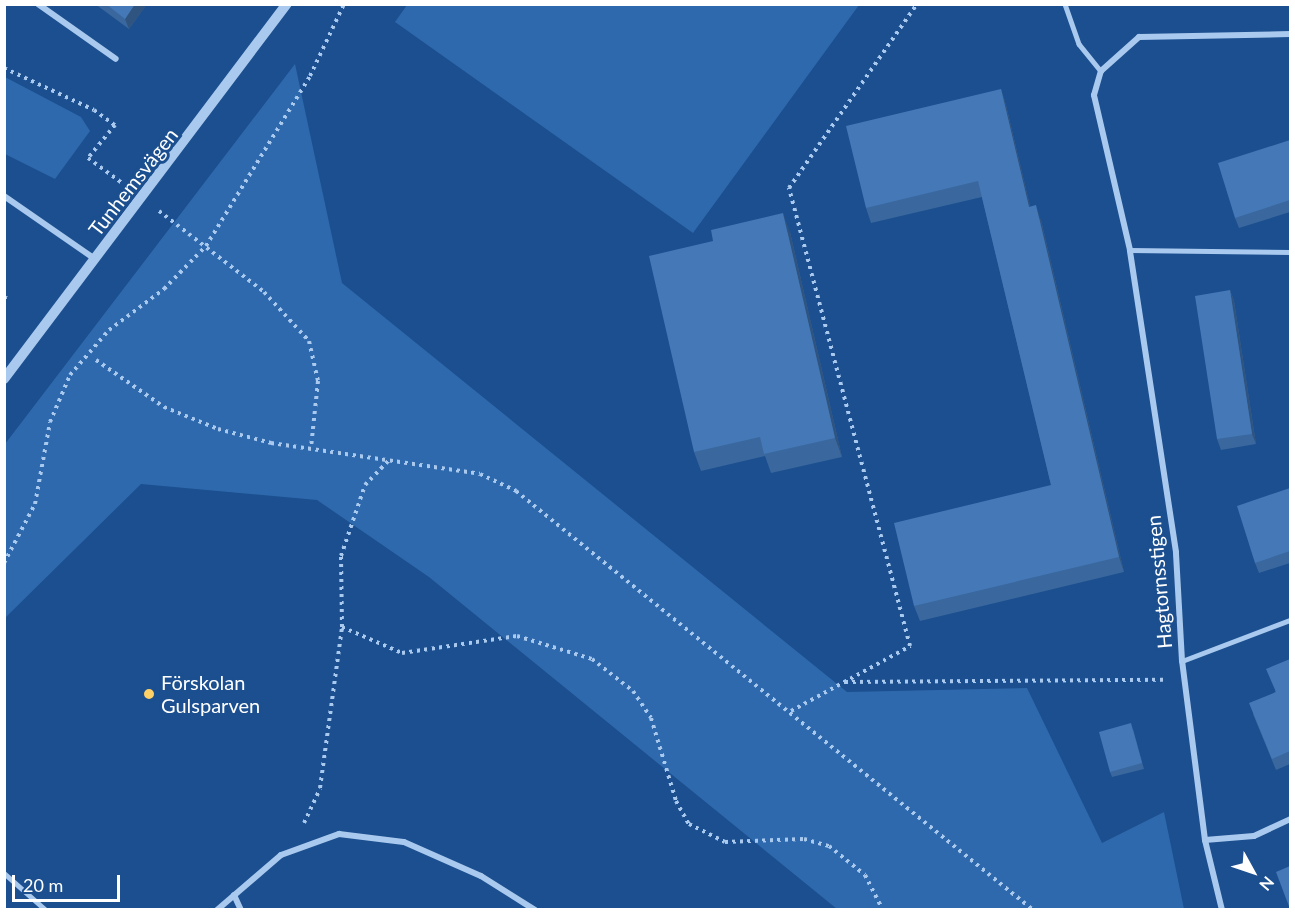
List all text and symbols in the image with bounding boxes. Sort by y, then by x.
street label: Tunhemsvägen [83,123,183,241]
street label: Hagtornsstigen [1141,514,1177,650]
place label: Förskolan Gulsparven [161,670,260,717]
marker: Förskolan Gulsparven [142,687,156,701]
north arrow [1223,842,1283,902]
scale bar [15,863,123,901]
text: N [1256,873,1278,895]
text: 20 m [23,874,63,896]

